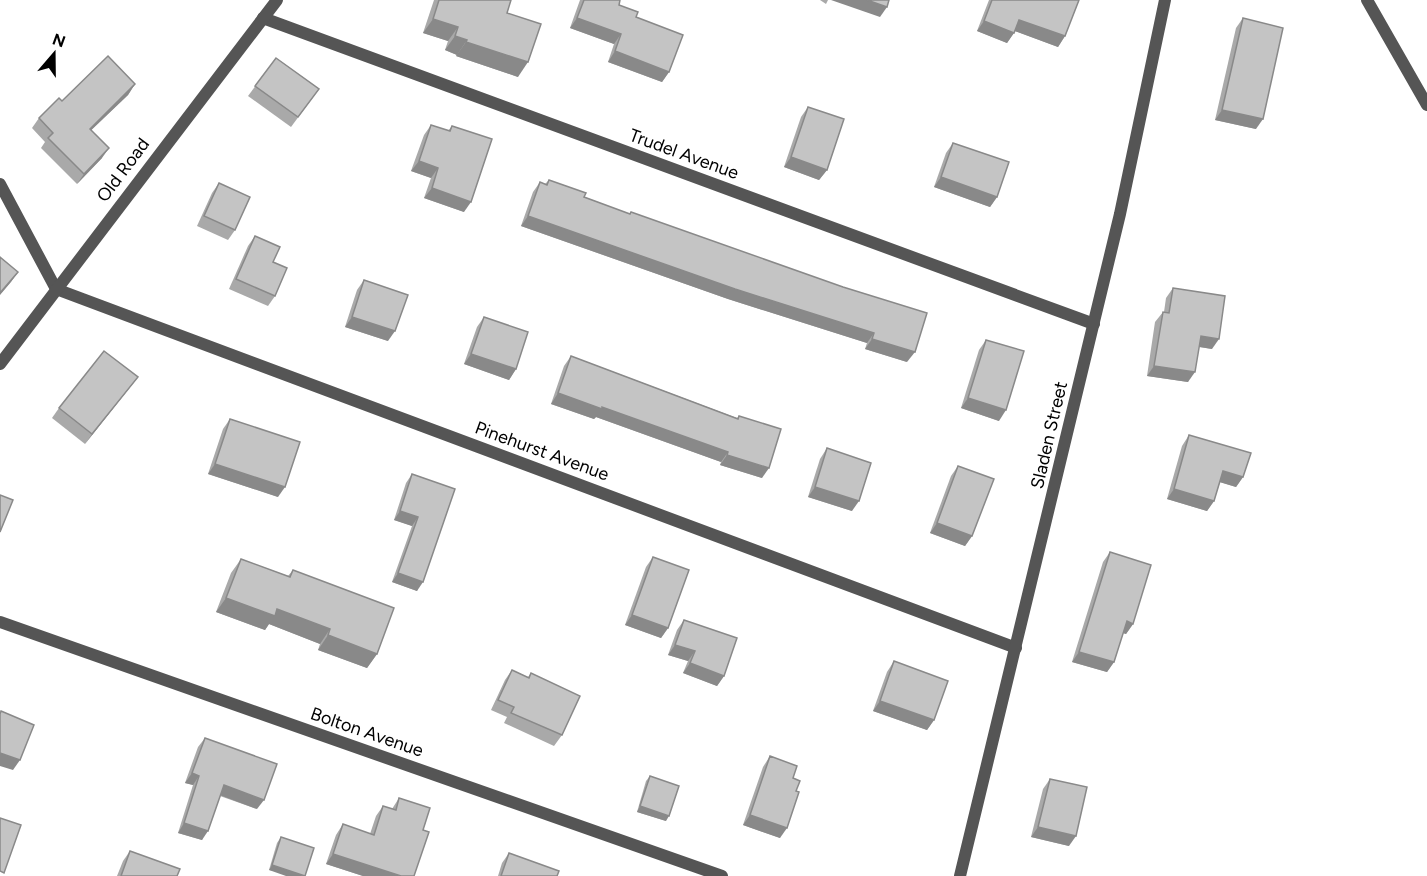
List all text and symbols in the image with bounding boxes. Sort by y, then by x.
north arrow [24,24,84,84]
text: N [50,29,68,51]
street label: Trudel Avenue [626,124,742,184]
street label: Old Road [92,134,154,206]
street label: Sladen Street [1026,379,1072,491]
street label: Pinehurst Avenue [472,417,612,486]
street label: Bolton Avenue [308,702,427,762]

